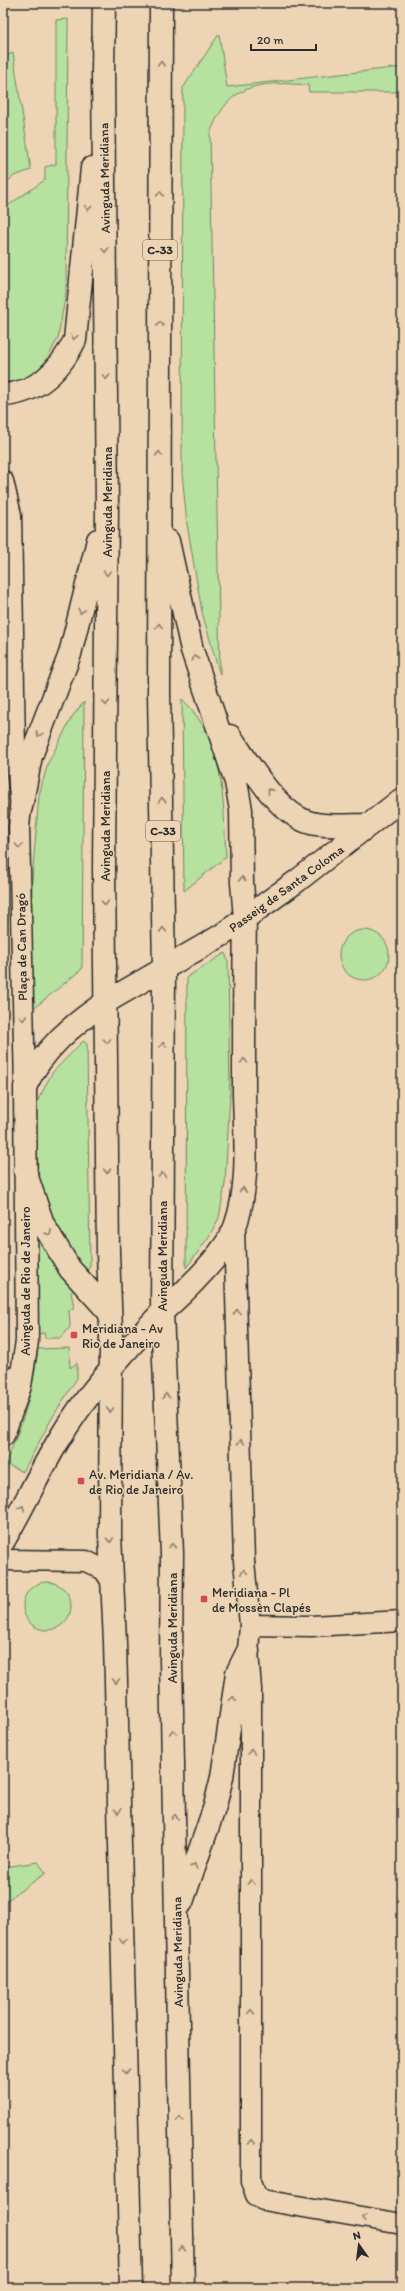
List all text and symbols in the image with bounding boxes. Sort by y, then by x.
scale bar [251,26,316,52]
text: 20 m [257,33,284,47]
one-way arrow [157,61,165,67]
street label: Avinguda Meridiana [96,122,113,233]
one-way arrow [156,191,164,197]
one-way arrow [84,205,93,211]
road number: C-33 [143,240,177,260]
one-way arrow [101,247,109,253]
one-way arrow [156,321,164,327]
one-way arrow [70,334,79,340]
one-way arrow [102,374,110,380]
street label: Avinguda Meridiana [100,446,115,557]
one-way arrow [155,451,163,457]
one-way arrow [103,570,111,576]
one-way arrow [77,608,85,615]
one-way arrow [155,623,163,629]
one-way arrow [191,654,199,661]
one-way arrow [102,700,110,706]
one-way arrow [36,731,44,738]
street label: Avinguda Meridiana [98,770,113,881]
one-way arrow [267,788,274,795]
one-way arrow [158,797,166,803]
road number: C-33 [146,821,180,841]
street label: Passeig de Santa Coloma [226,842,347,935]
one-way arrow [15,843,24,849]
one-way arrow [238,876,246,882]
street label: Plaça de Can Dragó [13,893,30,1001]
one-way arrow [101,900,109,906]
one-way arrow [159,927,167,933]
one-way arrow [18,1015,27,1021]
one-way arrow [102,1038,111,1044]
one-way arrow [159,1042,167,1048]
one-way arrow [240,1058,248,1064]
one-way arrow [103,1168,111,1174]
one-way arrow [158,1172,166,1178]
one-way arrow [238,1187,247,1193]
street label: Avinguda Meridiana [155,1200,170,1311]
street label: Avinguda de Rio de Janeiro [18,1206,33,1356]
one-way arrow [44,1229,51,1236]
one-way arrow [233,1309,242,1315]
place label: Meridiana - Av Rio de Janeiro [82,1321,163,1351]
marker: Meridiana - Av Rio de Janeiro [69,1330,79,1340]
one-way arrow [161,1393,170,1399]
one-way arrow [106,1407,114,1413]
one-way arrow [237,1439,245,1445]
place label: Av. Meridiana / Av. de Rio de Janeiro [89,1467,194,1497]
marker: Av. Meridiana / Av. de Rio de Janeiro [76,1476,86,1486]
one-way arrow [18,1505,25,1513]
one-way arrow [106,1537,114,1543]
one-way arrow [167,1543,176,1549]
one-way arrow [240,1569,249,1575]
street label: Avinguda Meridiana [165,1572,180,1683]
place label: Meridiana - Pl de Mossèn Clapés [212,1585,311,1615]
marker: Meridiana - Pl de Mossèn Clapés [199,1594,209,1604]
one-way arrow [111,1678,120,1684]
one-way arrow [228,1696,237,1702]
one-way arrow [169,1729,177,1735]
one-way arrow [247,1749,255,1755]
one-way arrow [114,1808,122,1814]
one-way arrow [171,1814,179,1820]
one-way arrow [189,1863,198,1870]
one-way arrow [247,1879,255,1885]
street label: Avinguda Meridiana [169,1896,186,2007]
one-way arrow [119,1938,127,1944]
one-way arrow [247,2009,255,2015]
one-way arrow [122,2068,130,2074]
one-way arrow [176,2116,184,2122]
one-way arrow [247,2139,255,2145]
one-way arrow [360,2214,367,2222]
north arrow [339,2225,379,2265]
text: N [352,2229,362,2243]
one-way arrow [178,2246,186,2252]

